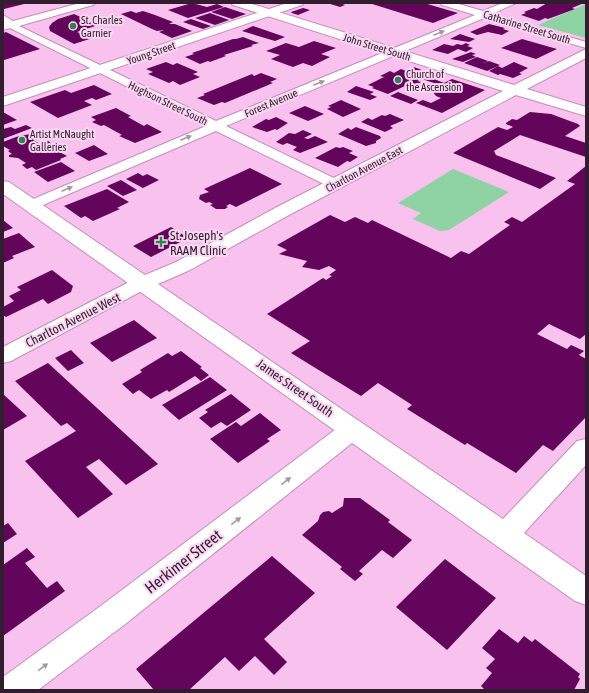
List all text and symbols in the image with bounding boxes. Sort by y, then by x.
street label: Catharine Street South [482,8,572,46]
place label: St. Charles Garnier [81,14,123,39]
marker: St. Charles Garnier [68,21,78,31]
one-way arrow [434,30,445,36]
street label: John Street South [342,31,412,63]
street label: Young Street [125,39,177,67]
place label: Church of the Ascension [406,68,462,93]
marker: Church of the Ascension [393,75,403,85]
street label: Hughson Street South [126,79,210,127]
one-way arrow [314,80,325,86]
street label: Forest Avenue [243,86,299,120]
place label: Artist McNaught Galleries [30,128,94,153]
marker: Artist McNaught Galleries [17,135,27,145]
one-way arrow [181,135,193,141]
street label: Charlton Avenue East [323,144,405,194]
one-way arrow [61,186,73,192]
place label: St. Joseph's RAAM Clinic [170,228,226,258]
marker: St. Joseph's RAAM Clinic [155,236,167,248]
street label: Charlton Avenue West [23,290,123,350]
street label: James Street South [254,356,336,420]
one-way arrow [281,477,292,485]
one-way arrow [230,516,241,525]
street label: Herkimer Street [141,525,225,597]
one-way arrow [38,663,48,671]

